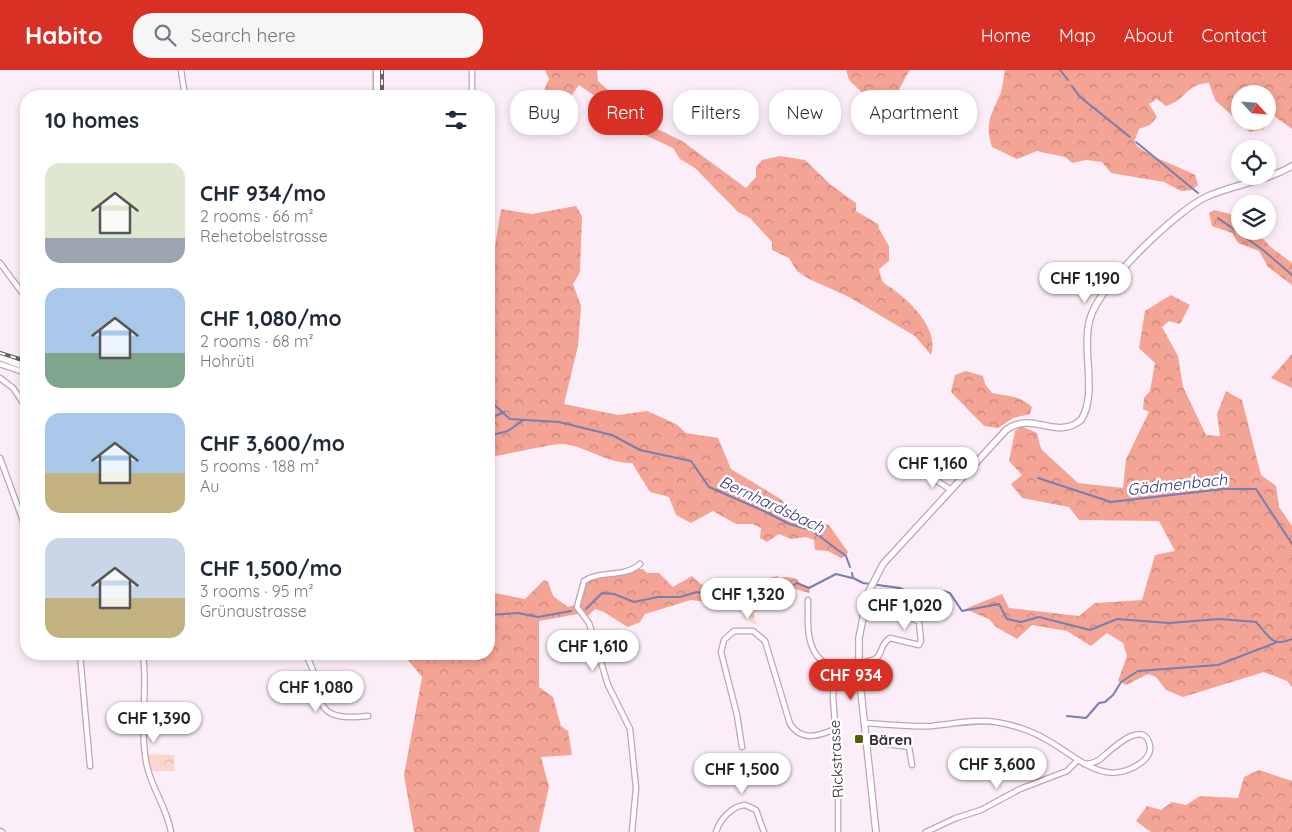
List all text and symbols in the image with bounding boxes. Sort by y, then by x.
search box [133,13,483,58]
text: Habito [25,20,103,50]
icon: search [151,21,179,49]
text: Search here [191,23,296,47]
text: Home [981,24,1031,47]
text: Map [1059,24,1096,47]
text: About [1124,24,1174,47]
text: Contact [1202,24,1267,47]
north arrow [1231,85,1276,130]
map controls [1231,85,1276,240]
chip: Buy [510,90,578,135]
chip: Rent [588,90,663,135]
chip: Filters [673,90,759,135]
chip: New [769,90,841,135]
chip: Apartment [851,90,977,135]
icon: filters [442,106,470,134]
text: 10 homes [45,107,139,133]
button: locate [1231,140,1276,185]
text: CHF 934/mo [200,180,326,206]
icon: home [85,183,145,243]
button: layers [1231,195,1276,240]
text: 2 rooms · 66 m² [200,206,314,226]
text: Rehetobelstrasse [200,226,328,246]
pin: CHF 1,190 [1028,262,1142,304]
text: CHF 1,190 [1050,268,1120,288]
text: CHF 1,080/mo [200,305,342,331]
icon: home [85,308,145,368]
text: 2 rooms · 68 m² [200,331,314,351]
text: Hohrüti [200,351,254,371]
text: CHF 3,600/mo [200,430,345,456]
icon: home [85,433,145,493]
pin: CHF 1,160 [876,446,990,489]
text: CHF 1,160 [898,453,968,473]
text: 5 rooms · 188 m² [200,456,319,476]
water label: Gädmenbach [1126,469,1229,499]
water label: Bernhardsbach [716,471,828,537]
text: Au [200,476,219,496]
text: CHF 1,500/mo [200,555,342,581]
icon: home [85,558,145,618]
pin: CHF 1,320 [691,578,805,620]
text: 3 rooms · 95 m² [200,581,314,601]
text: CHF 1,320 [711,584,785,604]
pin: CHF 1,020 [848,588,962,631]
text: CHF 1,020 [868,595,942,615]
text: Grünaustrasse [200,601,307,621]
pin: CHF 1,610 [536,630,650,672]
text: CHF 1,610 [558,636,628,656]
pin: CHF 934 [805,658,897,701]
text: CHF 934 [820,665,882,685]
pin: CHF 1,080 [259,670,373,713]
text: CHF 1,080 [279,677,353,697]
pin: CHF 1,390 [97,702,211,744]
text: CHF 1,390 [117,708,191,728]
street label: Rickstrasse [824,719,848,799]
place label: Bären [869,730,912,749]
marker: Bären [853,733,865,745]
pin: CHF 3,600 [940,748,1054,790]
pin: CHF 1,500 [685,752,799,795]
text: CHF 3,600 [959,754,1035,774]
text: CHF 1,500 [705,759,779,779]

